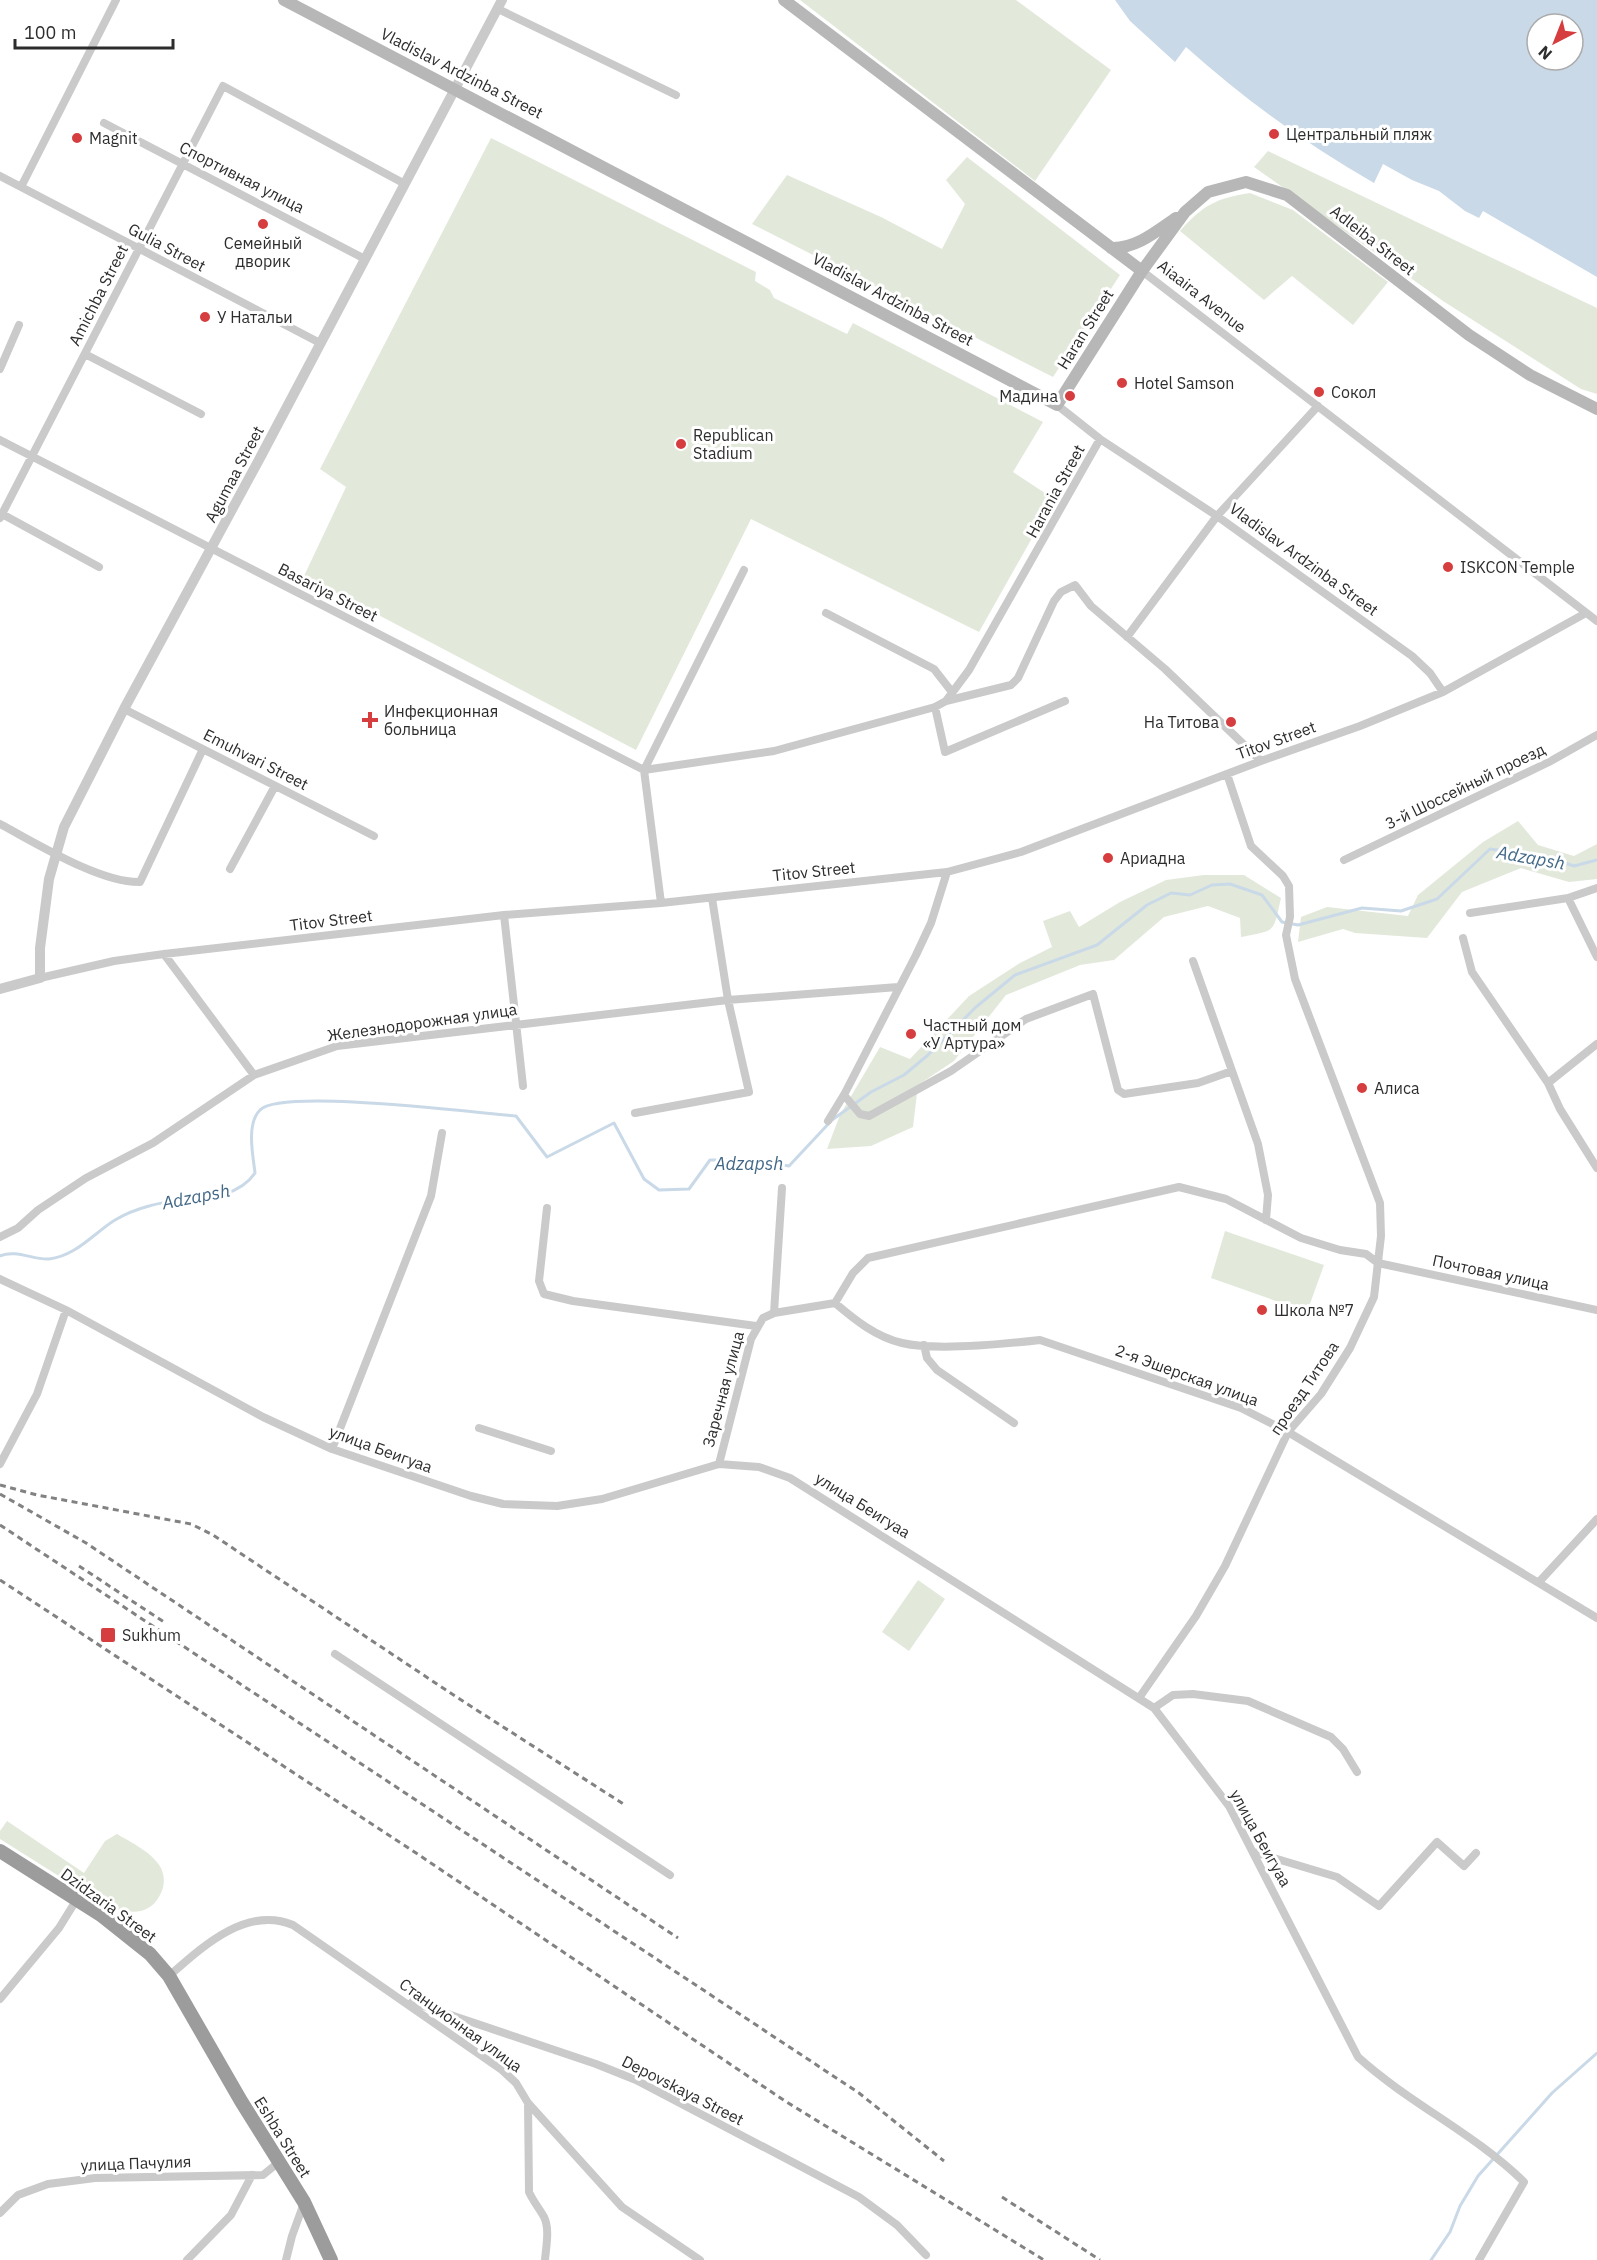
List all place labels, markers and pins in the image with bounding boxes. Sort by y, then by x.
place label: Центральный пляж [1286,124,1432,144]
marker: Центральный пляж [1267,127,1281,141]
place label: Magnit [89,128,138,148]
marker: Magnit [70,131,84,145]
marker: Семейный дворик [256,217,270,231]
place label: Семейный дворик [224,233,302,271]
place label: У Натальи [217,307,293,327]
marker: У Натальи [198,310,212,324]
place label: Hotel Samson [1134,373,1234,393]
marker: Hotel Samson [1115,376,1129,390]
place label: Сокол [1331,382,1376,402]
marker: Сокол [1312,385,1326,399]
place label: Мадина [999,386,1058,406]
marker: Мадина [1063,389,1077,403]
place label: Republican Stadium [693,425,773,463]
marker: Republican Stadium [674,437,688,451]
place label: ISKCON Temple [1460,557,1575,577]
marker: ISKCON Temple [1441,560,1455,574]
place label: Инфекционная больница [384,701,498,739]
marker: Инфекционная больница [361,711,379,729]
place label: На Титова [1144,712,1219,732]
marker: На Титова [1224,715,1238,729]
place label: Ариадна [1120,848,1186,868]
marker: Ариадна [1101,851,1115,865]
place label: Частный дом «У Артура» [923,1015,1021,1053]
marker: Частный дом «У Артура» [904,1027,918,1041]
place label: Алиса [1374,1078,1420,1098]
marker: Алиса [1355,1081,1369,1095]
place label: Школа №7 [1274,1300,1354,1320]
marker: Школа №7 [1255,1303,1269,1317]
place label: Sukhum [122,1625,181,1645]
marker: Sukhum [99,1626,117,1644]

